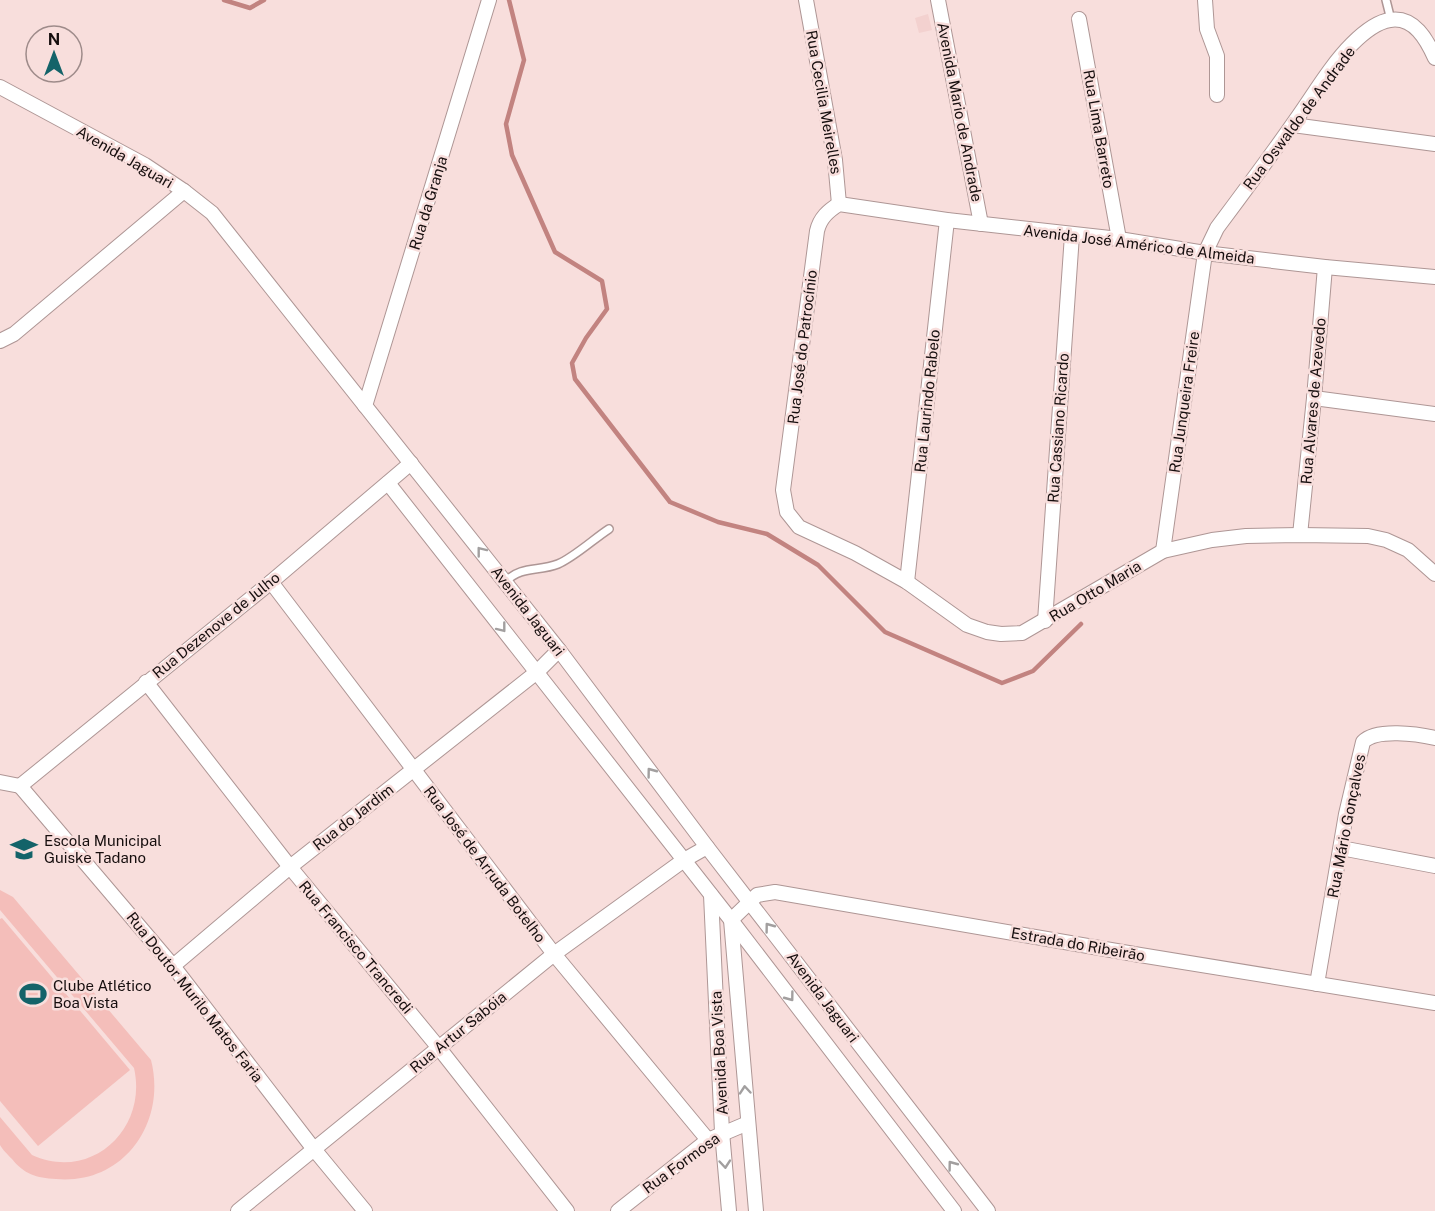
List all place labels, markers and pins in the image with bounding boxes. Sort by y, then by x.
place label: Escola Municipal Guiske Tadano [44,832,162,866]
school or university icon: Escola Municipal Guiske Tadano [9,834,39,864]
place label: Clube Atlético Boa Vista [53,977,152,1011]
sports icon: Clube Atlético Boa Vista [18,979,48,1009]

